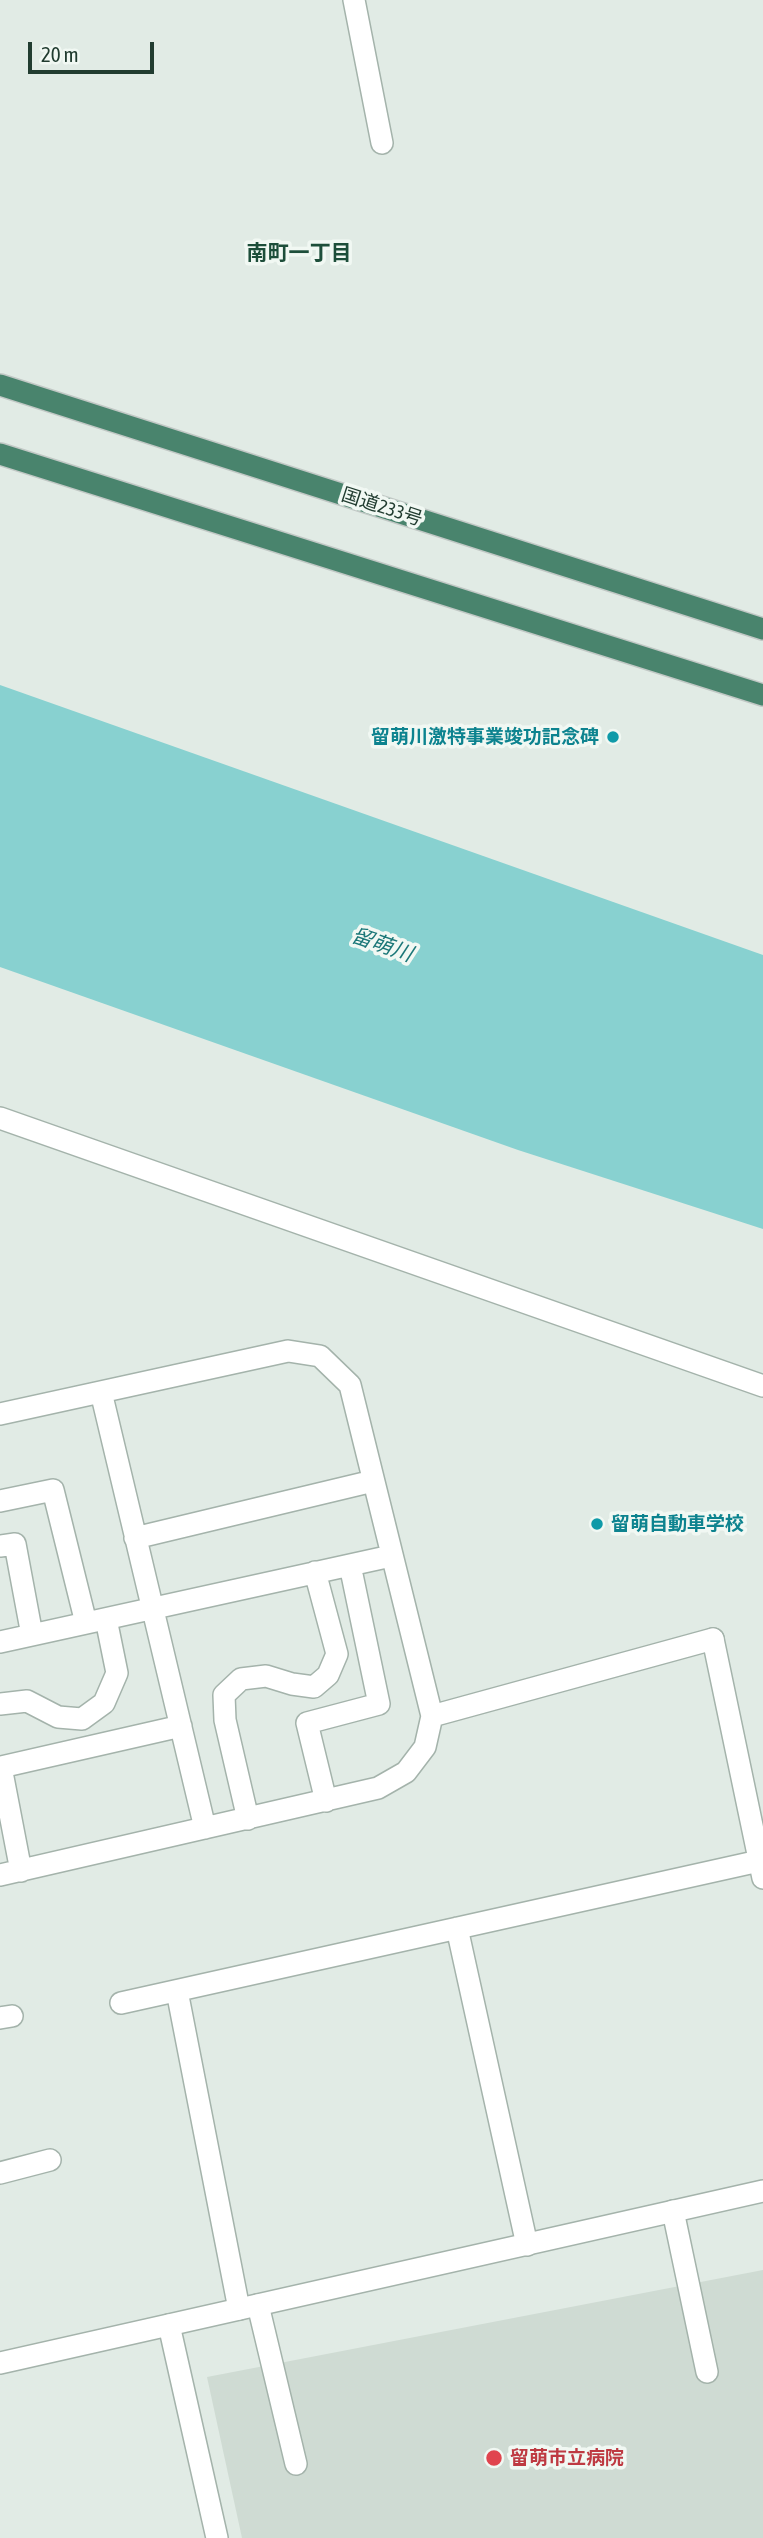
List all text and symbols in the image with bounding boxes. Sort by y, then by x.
scale bar [32,28,158,72]
text: 20 m [41,42,79,66]
district label: 南町一丁目 [247,240,351,266]
street label: 国道233号 [339,483,425,531]
place label: 留萌川激特事業竣功記念碑 [371,726,599,748]
marker: 留萌川激特事業竣功記念碑 [605,729,621,745]
water label: 留萌川 [348,923,416,967]
place label: 留萌自動車学校 [611,1513,744,1535]
marker: 留萌自動車学校 [589,1516,605,1532]
place label: 留萌市立病院 [510,2447,624,2469]
marker: 留萌市立病院 [484,2448,504,2468]

